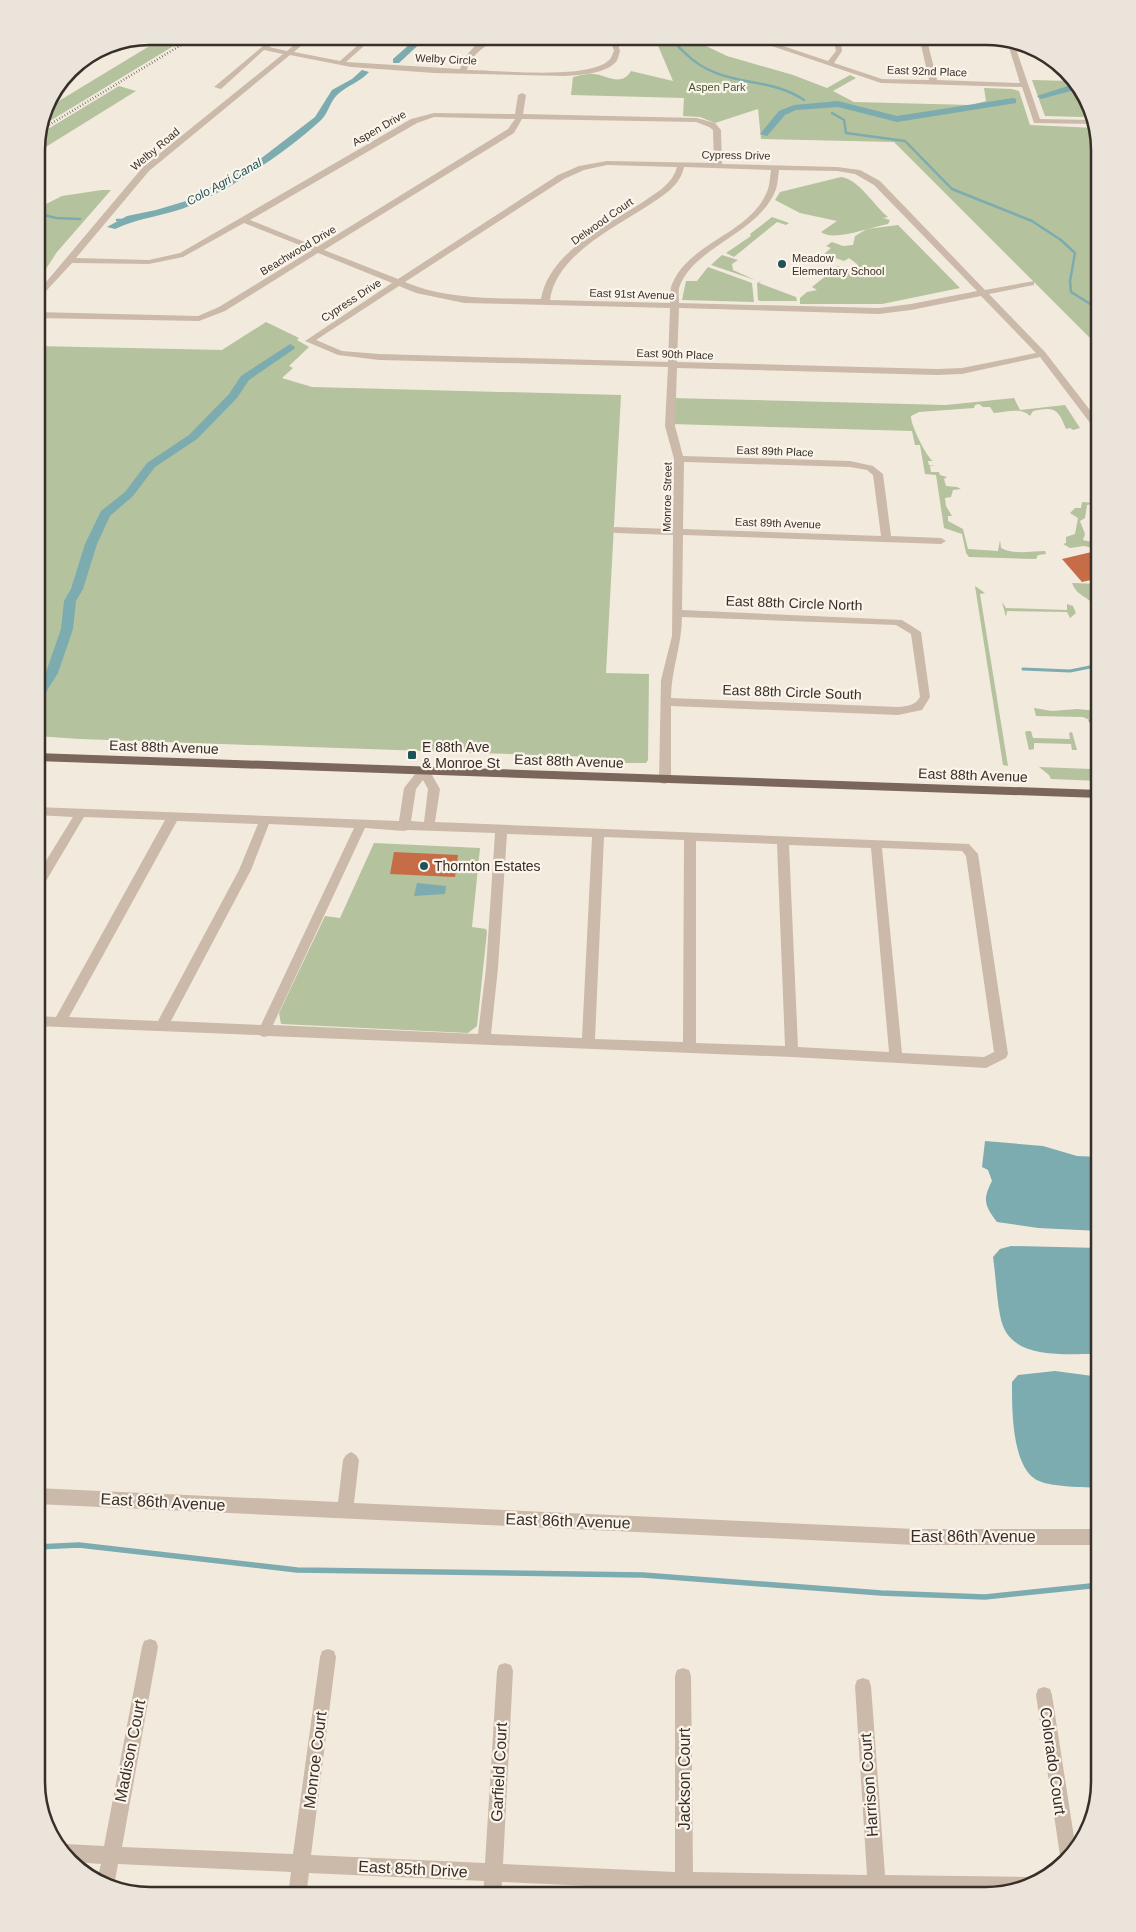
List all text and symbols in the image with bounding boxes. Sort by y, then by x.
street label: Welby Circle [415,51,477,67]
street label: East 92nd Place [887,64,967,78]
park label: Aspen Park [689,81,746,93]
street label: Aspen Drive [350,108,408,148]
street label: Welby Road [128,125,182,173]
street label: Cypress Drive [701,148,771,162]
water label: Colo Agri Canal [184,155,264,208]
street label: Delwood Court [569,195,635,247]
street label: Beachwood Drive [258,223,338,277]
place label: Meadow Elementary School [792,252,884,277]
marker: Meadow Elementary School [776,258,788,270]
street label: Cypress Drive [319,276,383,324]
street label: East 91st Avenue [589,287,675,301]
street label: East 90th Place [636,347,714,361]
street label: East 89th Place [736,444,814,458]
street label: Monroe Street [660,462,674,532]
street label: East 89th Avenue [735,516,821,530]
street label: East 88th Circle North [725,593,863,613]
street label: East 88th Circle South [722,682,862,702]
street label: East 88th Avenue [109,737,219,757]
place label: E 88th Ave & Monroe St [422,739,500,771]
marker: E 88th Ave & Monroe St [406,749,418,761]
street label: East 88th Avenue [514,751,624,771]
street label: East 88th Avenue [918,765,1028,785]
place label: Thornton Estates [434,858,541,874]
marker: Thornton Estates [418,860,430,872]
street label: East 86th Avenue [100,1490,226,1514]
street label: East 86th Avenue [505,1510,631,1532]
street label: East 86th Avenue [910,1528,1036,1545]
street label: Madison Court [112,1698,148,1804]
street label: Colorado Court [1037,1706,1069,1816]
street label: Monroe Court [301,1710,329,1810]
street label: Garfield Court [488,1721,510,1822]
street label: Jackson Court [676,1727,693,1830]
street label: Harrison Court [857,1732,881,1837]
street label: East 85th Drive [358,1858,468,1880]

